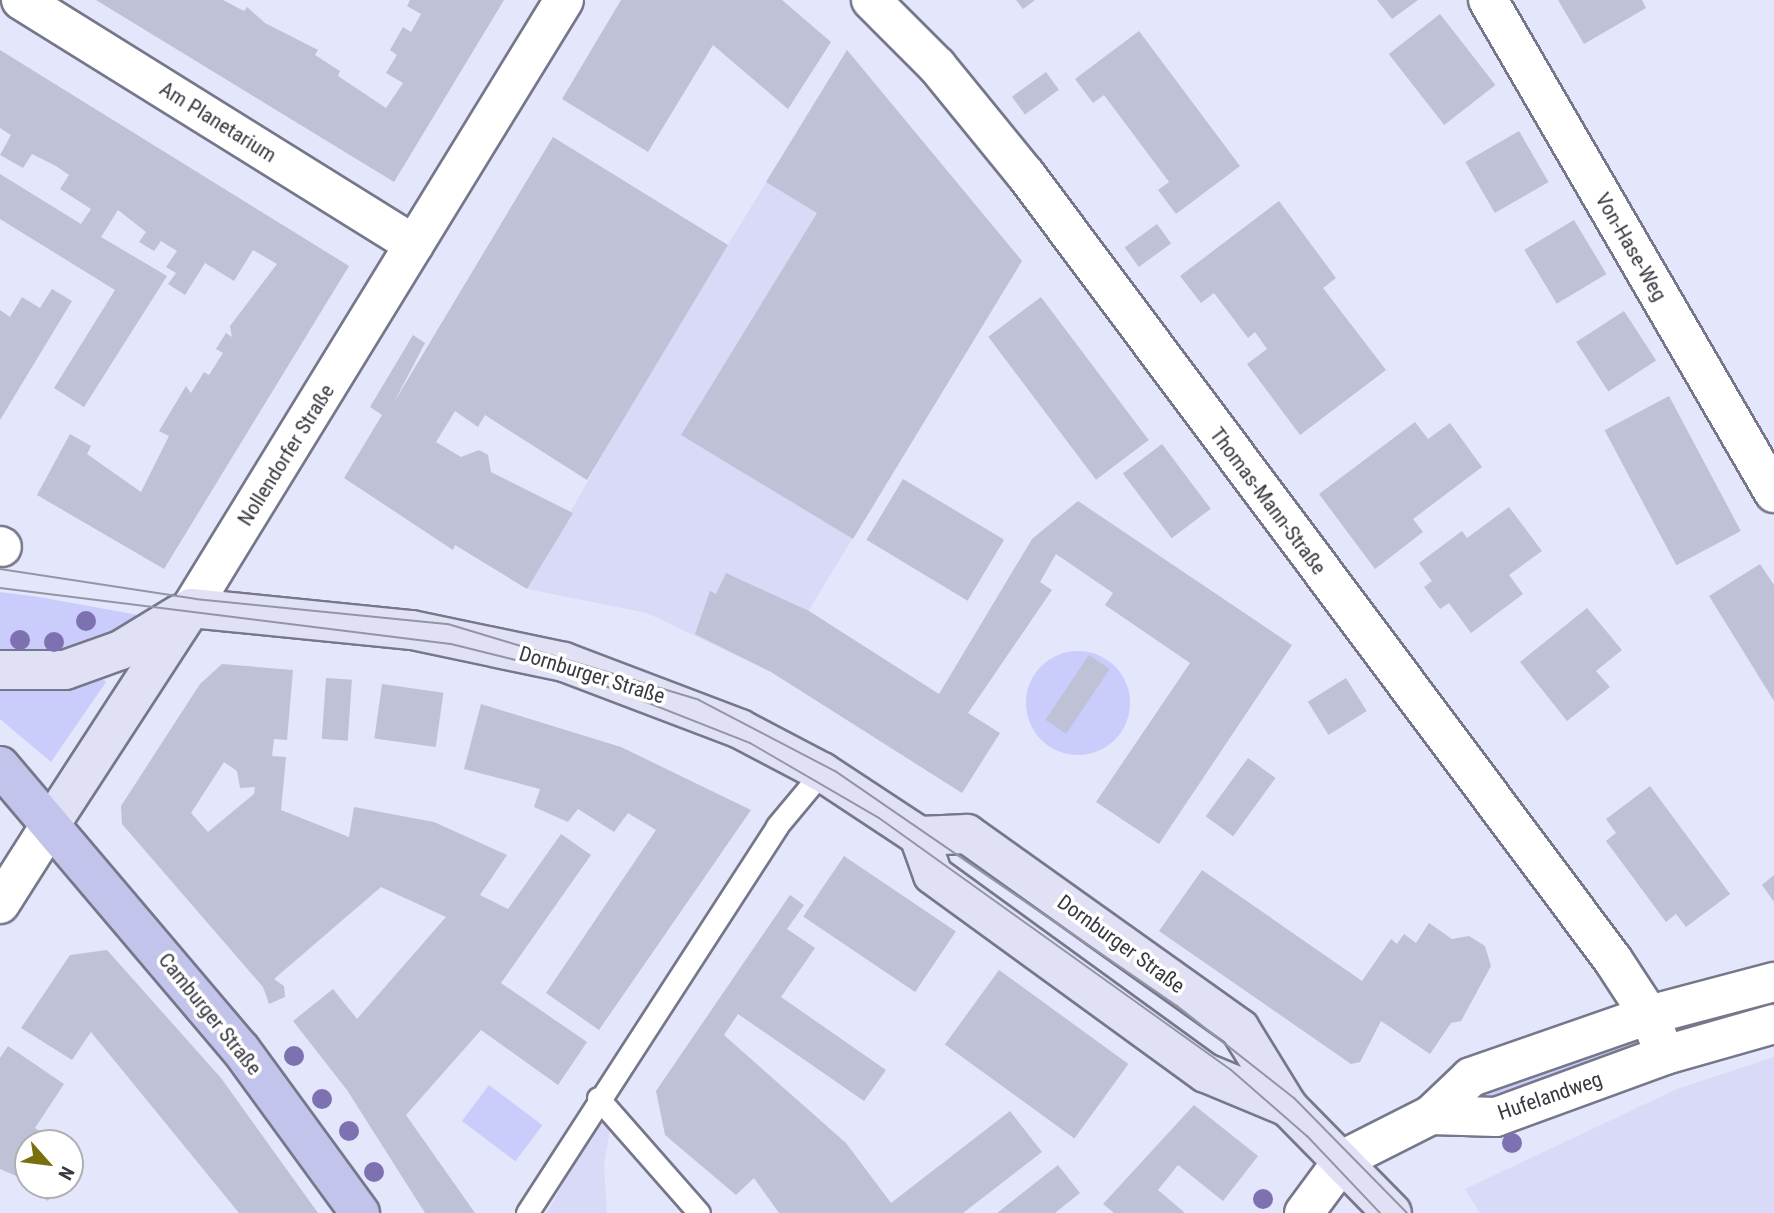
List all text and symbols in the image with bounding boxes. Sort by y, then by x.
street label: Am Planetarium [155,76,281,168]
street label: Von-Hase-Weg [1590,188,1672,306]
street label: Nollendorfer Straße [232,380,340,530]
street label: Thomas-Mann-Straße [1204,422,1332,580]
street label: Dornburger Straße [516,641,668,709]
street label: Dornburger Straße [1052,889,1190,999]
street label: Camburger Straße [153,948,267,1080]
street label: Hufelandweg [1494,1066,1606,1126]
north arrow [14,1129,84,1199]
text: N [53,1163,79,1184]

